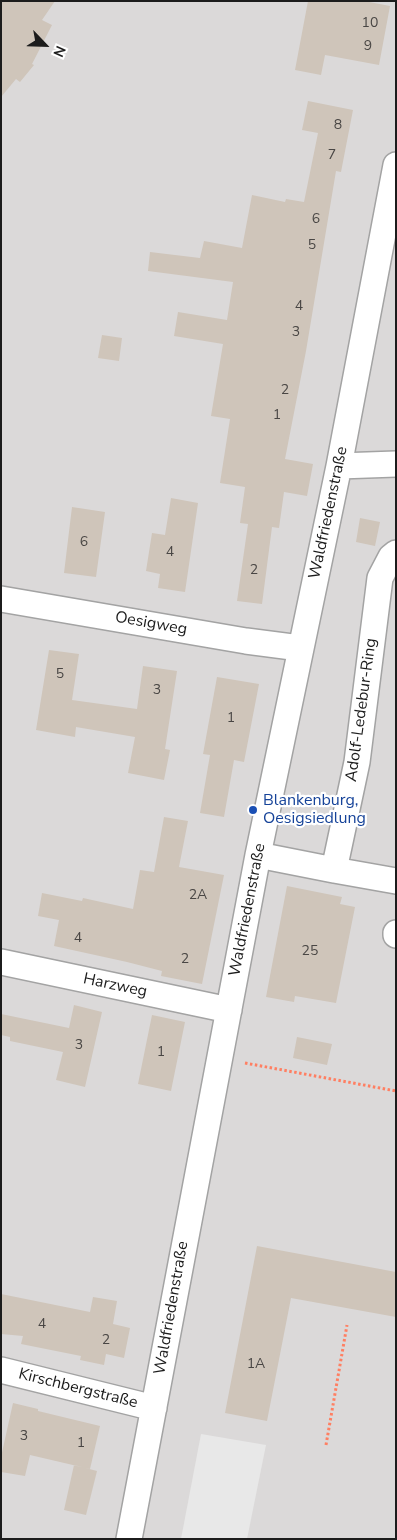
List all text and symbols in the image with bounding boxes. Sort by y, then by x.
house number: 10 [362,16,378,32]
north arrow [20,20,70,70]
house number: 9 [364,39,372,55]
text: N [48,43,70,60]
house number: 8 [334,118,342,134]
house number: 7 [328,148,336,164]
house number: 6 [312,212,320,228]
house number: 5 [308,238,316,254]
house number: 4 [295,299,303,315]
house number: 3 [292,325,300,341]
house number: 2 [281,383,289,399]
house number: 1 [273,408,281,424]
street label: Waldfriedenstraße [306,445,352,581]
house number: 6 [80,535,88,551]
house number: 4 [166,545,174,561]
house number: 2 [250,563,258,579]
street label: Oesigweg [113,608,189,640]
street label: Adolf-Ledebur-Ring [342,637,382,783]
house number: 5 [56,667,64,683]
house number: 3 [153,683,161,699]
house number: 1 [227,711,235,727]
place label: Blankenburg, Oesigsiedlung [263,791,366,829]
marker: Blankenburg, Oesigsiedlung [247,804,259,816]
street label: Waldfriedenstraße [226,842,270,978]
house number: 2A [189,888,207,904]
house number: 4 [74,931,82,947]
house number: 25 [302,944,318,960]
house number: 2 [181,952,189,968]
street label: Harzweg [81,970,149,1002]
house number: 3 [75,1038,83,1054]
house number: 1 [157,1045,165,1061]
street label: Waldfriedenstraße [151,1240,193,1376]
house number: 4 [38,1317,46,1333]
house number: 2 [102,1333,110,1349]
house number: 1A [247,1357,265,1373]
street label: Kirschbergstraße [16,1365,140,1413]
house number: 3 [20,1429,28,1445]
house number: 1 [77,1436,85,1452]

